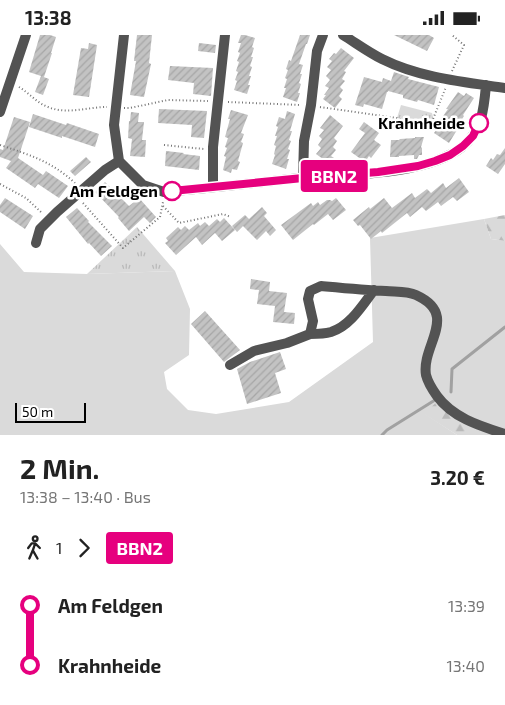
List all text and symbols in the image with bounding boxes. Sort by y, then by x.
text: 13:38 [25,6,71,29]
place label: Krahnheide [378,113,465,132]
marker: Krahnheide [469,113,489,133]
line badge: BBN2 [299,160,369,192]
text: BBN2 [311,165,357,187]
place label: Am Feldgen [70,181,158,200]
marker: Am Feldgen [162,181,182,201]
scale bar [15,400,86,423]
text: 50 m [22,403,53,420]
text: 2 Min. [20,451,99,485]
text: 3.20 € [430,466,485,489]
text: 13:38 – 13:40 · Bus [20,487,151,506]
icon: walk [20,534,48,562]
icon: forward [70,534,98,562]
text: BBN2 [116,537,163,559]
text: 1 [56,538,62,557]
text: Am Feldgen [58,594,163,617]
text: 13:39 [448,596,485,615]
text: Krahnheide [58,654,161,677]
text: 13:40 [446,656,485,675]

